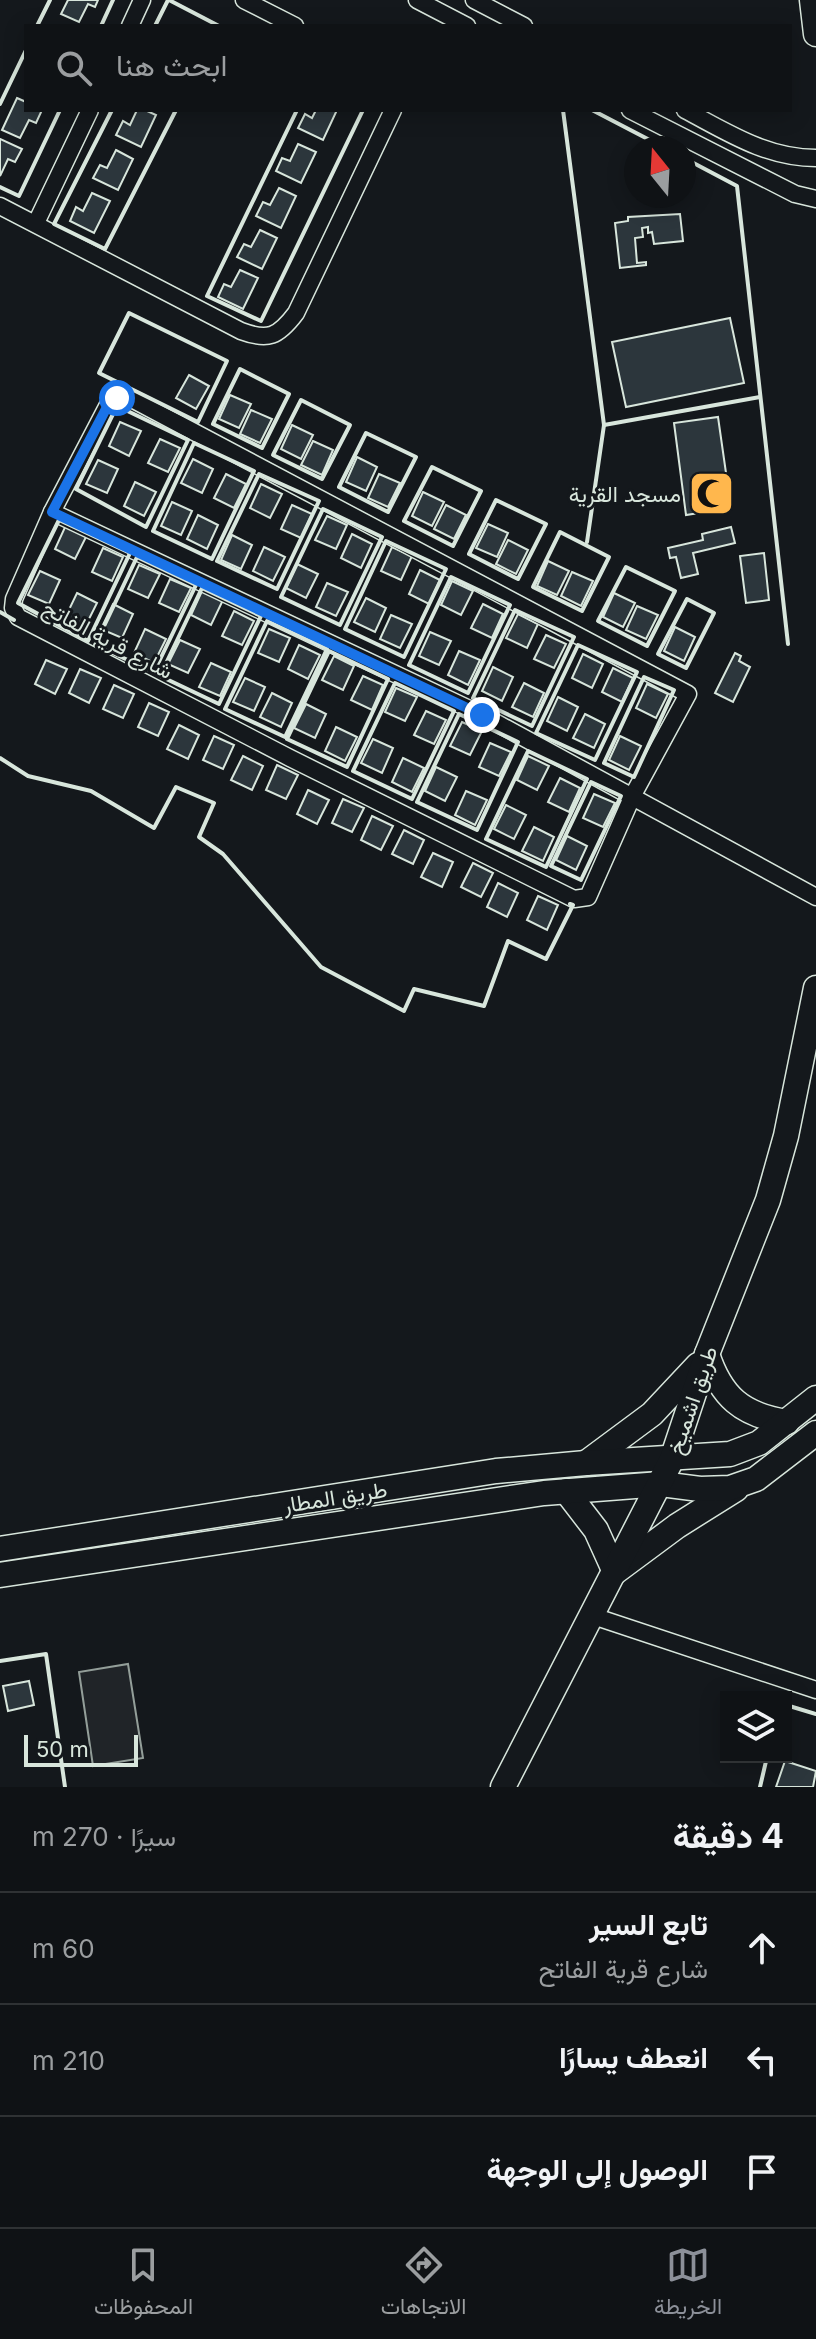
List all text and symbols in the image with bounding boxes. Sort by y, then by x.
search box [24,24,792,112]
icon: search [52,46,96,90]
text: ابحث هنا [116,47,227,83]
north arrow [624,136,696,208]
route start [99,380,135,416]
mosque icon: مسجد القرية [688,470,736,518]
place label: مسجد القرية [569,481,681,508]
street label: شارع قرية الفاتح [38,594,177,686]
route end [464,697,500,733]
street label: طريق اشميخ [661,1343,724,1458]
street label: طريق المطار [280,1476,389,1519]
map controls [720,1691,792,1763]
button: layers [720,1691,792,1763]
scale bar [24,1731,138,1767]
text: 50 m [36,1736,89,1762]
text: 4 دقيقة [673,1815,784,1856]
text: سيرًا · 270 m [32,1821,176,1852]
text: تابع السير [589,1906,708,1942]
icon: ahead [740,1926,784,1970]
text: 60 m [32,1933,95,1964]
text: شارع قرية الفاتح [538,1953,708,1984]
icon: left [740,2038,784,2082]
text: انعطف يسارًا [559,2039,708,2075]
text: 210 m [32,2045,105,2076]
icon: arrive [740,2150,784,2194]
text: الوصول إلى الوجهة [486,2151,708,2187]
tab: المحفوظات [94,2243,193,2326]
tab: الاتجاهات [381,2243,466,2326]
tab: الخريطة [654,2243,722,2326]

